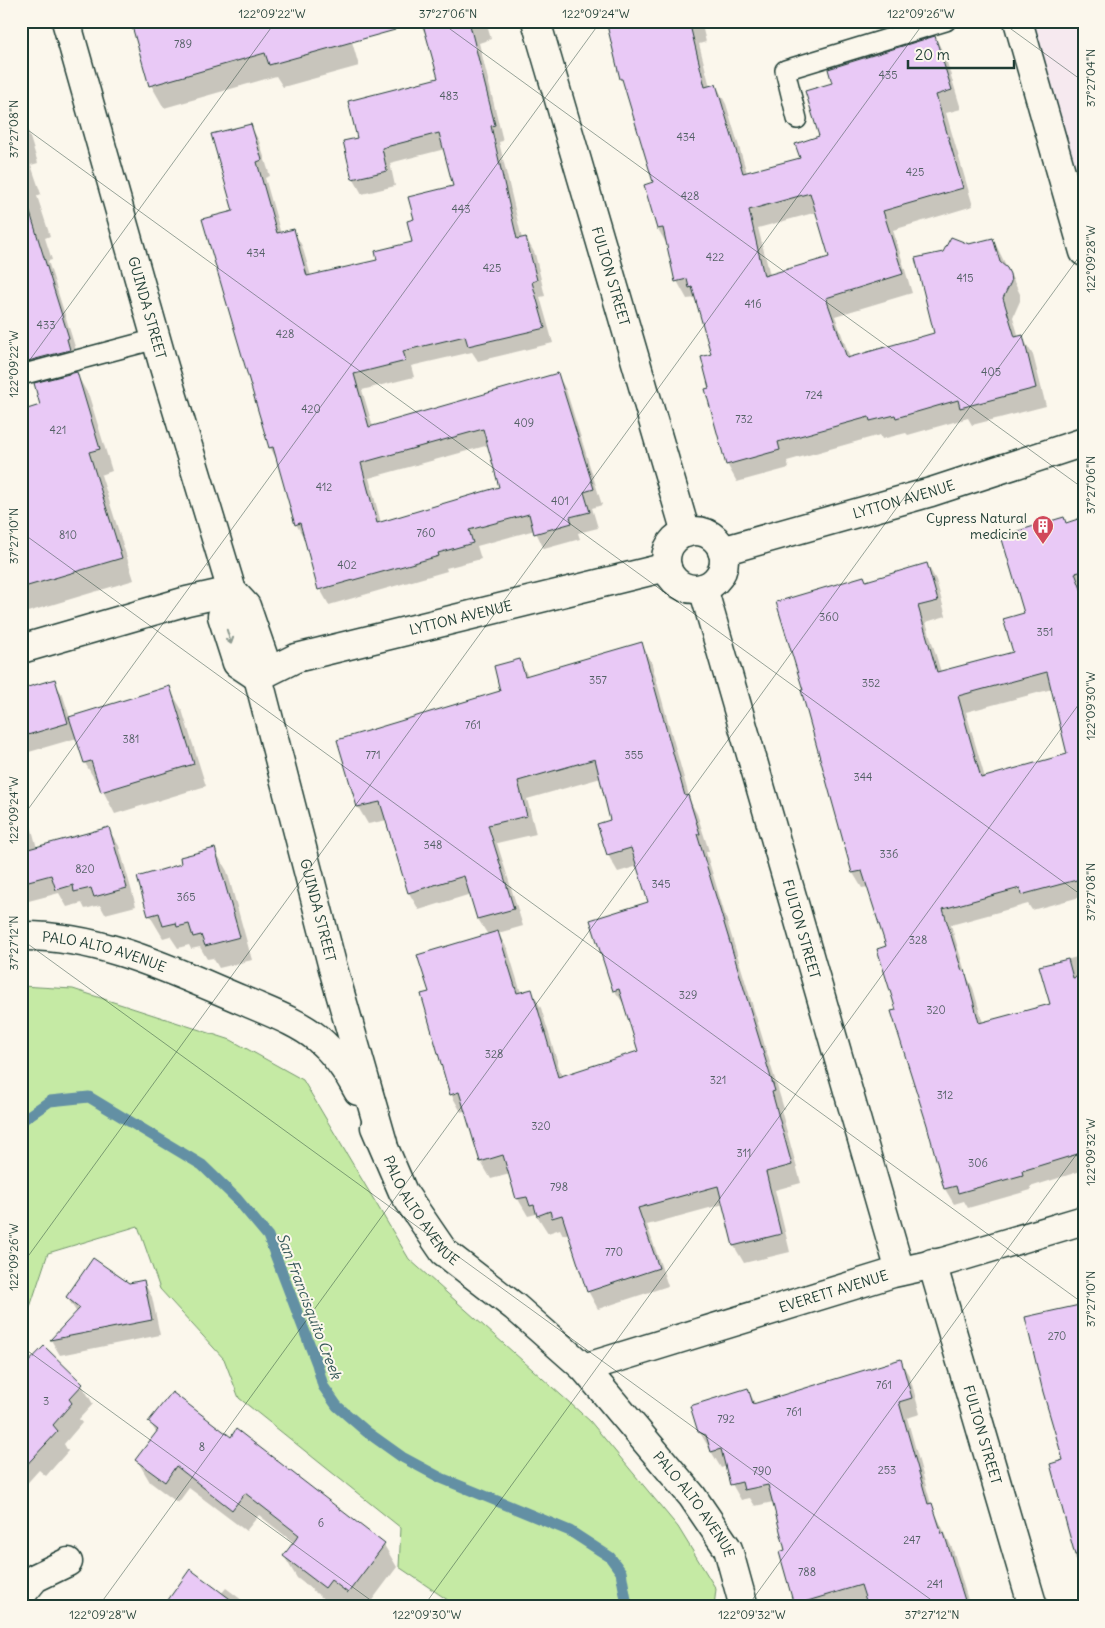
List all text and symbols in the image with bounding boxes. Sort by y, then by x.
text: 122°09'22"W [238,6,306,21]
text: 37°27'06"N [419,6,477,21]
text: 122°09'24"W [562,6,630,21]
text: 122°09'26"W [887,6,955,21]
house number: 789 [174,37,192,51]
scale bar [908,38,1014,70]
text: 20 m [915,45,950,64]
text: 37°27'04"N [1083,49,1098,107]
house number: 435 [879,68,897,82]
house number: 483 [440,89,458,103]
text: 37°27'08"N [6,100,21,158]
house number: 434 [677,130,695,144]
house number: 425 [906,165,924,179]
house number: 428 [681,189,699,203]
house number: 443 [452,202,470,216]
street label: FULTON STREET [588,225,634,328]
text: 122°09'28"W [1083,225,1098,293]
house number: 434 [247,246,265,260]
house number: 422 [706,250,724,264]
street label: GUINDA STREET [124,255,170,361]
house number: 425 [483,261,501,275]
house number: 415 [957,271,973,285]
house number: 416 [745,297,761,311]
house number: 433 [37,318,55,332]
house number: 428 [276,327,294,341]
text: 122°09'22"W [6,330,21,398]
house number: 405 [981,365,1001,379]
house number: 724 [805,388,823,402]
house number: 420 [301,402,321,416]
house number: 732 [735,412,753,426]
house number: 409 [514,416,534,430]
house number: 421 [50,423,66,437]
text: 37°27'06"N [1083,456,1098,514]
street label: LYTTON AVENUE [851,476,957,523]
house number: 412 [316,480,332,494]
house number: 401 [551,494,569,508]
text: 37°27'10"N [6,508,21,564]
place label: Cypress Natural medicine [926,509,1027,543]
building icon: Cypress Natural medicine [1031,514,1055,545]
house number: 760 [417,526,435,540]
house number: 810 [59,528,77,542]
house number: 402 [337,558,357,572]
street label: LYTTON AVENUE [407,596,514,639]
house number: 360 [819,610,839,624]
house number: 351 [1037,625,1053,639]
one-way arrow [225,629,234,644]
text: 122°09'30"W [1083,672,1098,740]
house number: 357 [589,673,608,687]
house number: 352 [862,676,880,690]
house number: 761 [465,718,481,732]
house number: 381 [123,732,139,746]
house number: 771 [365,748,381,762]
house number: 355 [625,748,643,762]
house number: 344 [854,770,872,784]
text: 122°09'24"W [6,776,21,844]
house number: 348 [424,838,442,852]
house number: 336 [880,847,898,861]
street label: GUINDA STREET [296,857,340,964]
house number: 820 [75,862,95,876]
text: 37°27'08"N [1083,863,1098,921]
house number: 345 [652,877,670,891]
street label: FULTON STREET [779,877,824,981]
house number: 365 [177,890,195,904]
text: 37°27'12"N [6,915,21,971]
street label: PALO ALTO AVENUE [41,928,169,976]
house number: 328 [909,933,927,947]
house number: 329 [679,988,697,1002]
house number: 320 [926,1003,946,1017]
house number: 328 [485,1047,503,1061]
house number: 321 [710,1073,726,1087]
house number: 312 [937,1088,953,1102]
text: 122°09'32"W [1083,1118,1098,1186]
house number: 320 [531,1119,551,1133]
house number: 311 [737,1146,751,1160]
street label: PALO ALTO AVENUE [379,1153,462,1269]
house number: 306 [968,1156,988,1170]
house number: 798 [550,1180,568,1194]
text: 122°09'26"W [6,1223,21,1291]
water label: San Francisquito Creek [273,1230,347,1383]
house number: 770 [605,1245,623,1259]
street label: EVERETT AVENUE [777,1266,890,1317]
text: 37°27'10"N [1083,1271,1098,1327]
house number: 270 [1048,1329,1066,1343]
house number: 761 [876,1378,892,1392]
street label: FULTON STREET [959,1383,1005,1486]
house number: 3 [43,1394,49,1408]
house number: 761 [786,1405,802,1419]
house number: 792 [717,1412,735,1426]
house number: 8 [199,1440,205,1454]
street label: PALO ALTO AVENUE [649,1448,739,1559]
house number: 253 [878,1463,896,1477]
house number: 790 [753,1464,771,1478]
house number: 6 [318,1516,324,1530]
house number: 247 [903,1533,921,1547]
house number: 788 [798,1565,816,1579]
house number: 241 [927,1577,943,1591]
text: 122°09'28"W [69,1607,137,1622]
text: 122°09'30"W [393,1607,461,1622]
text: 122°09'32"W [718,1607,786,1622]
text: 37°27'12"N [904,1607,960,1622]

